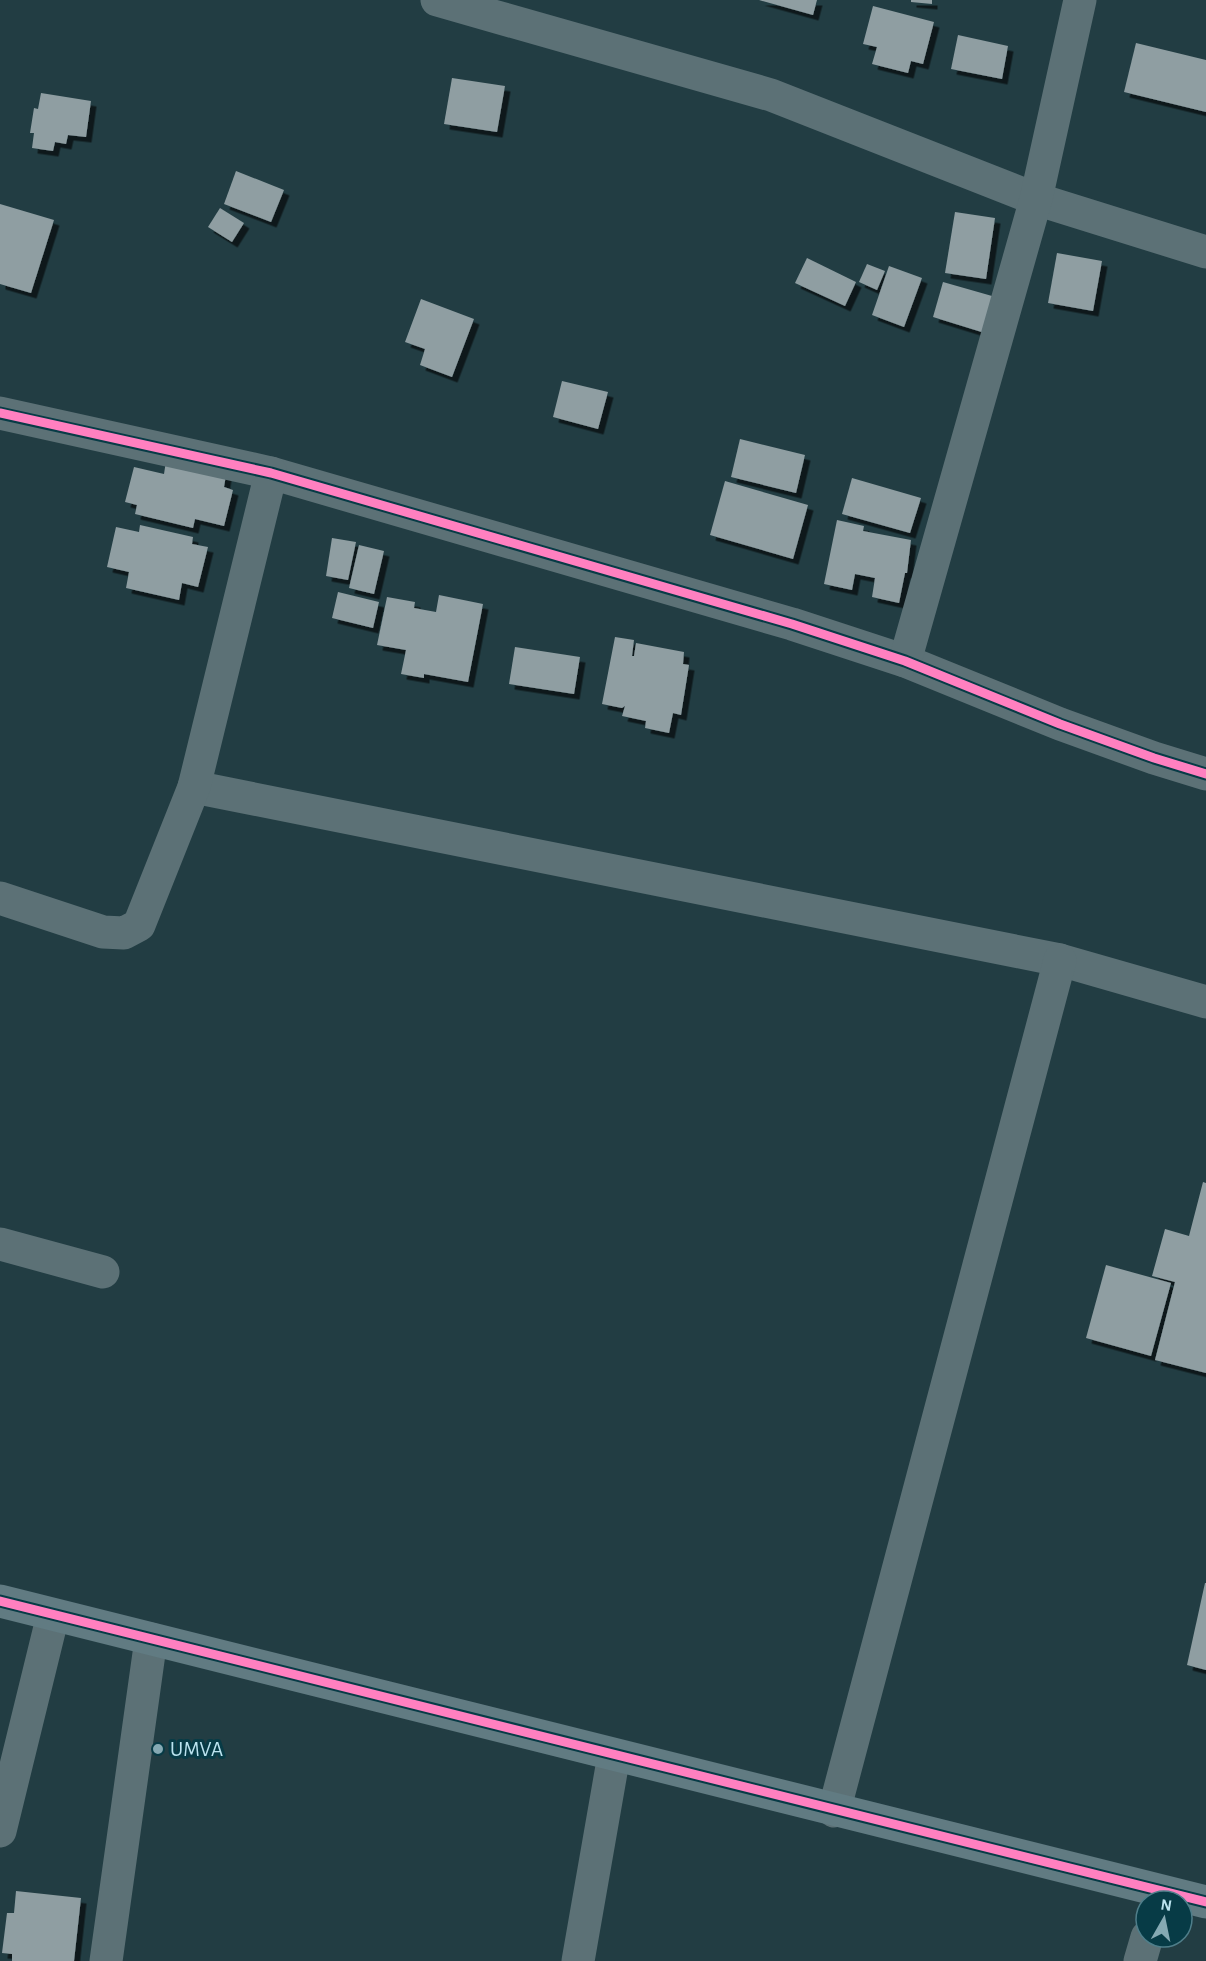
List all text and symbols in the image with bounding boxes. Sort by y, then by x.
place label: UMVA [170,1739,223,1760]
marker: UMVA [151,1742,165,1756]
north arrow [1134,1889,1194,1949]
text: N [1159,1896,1173,1914]

